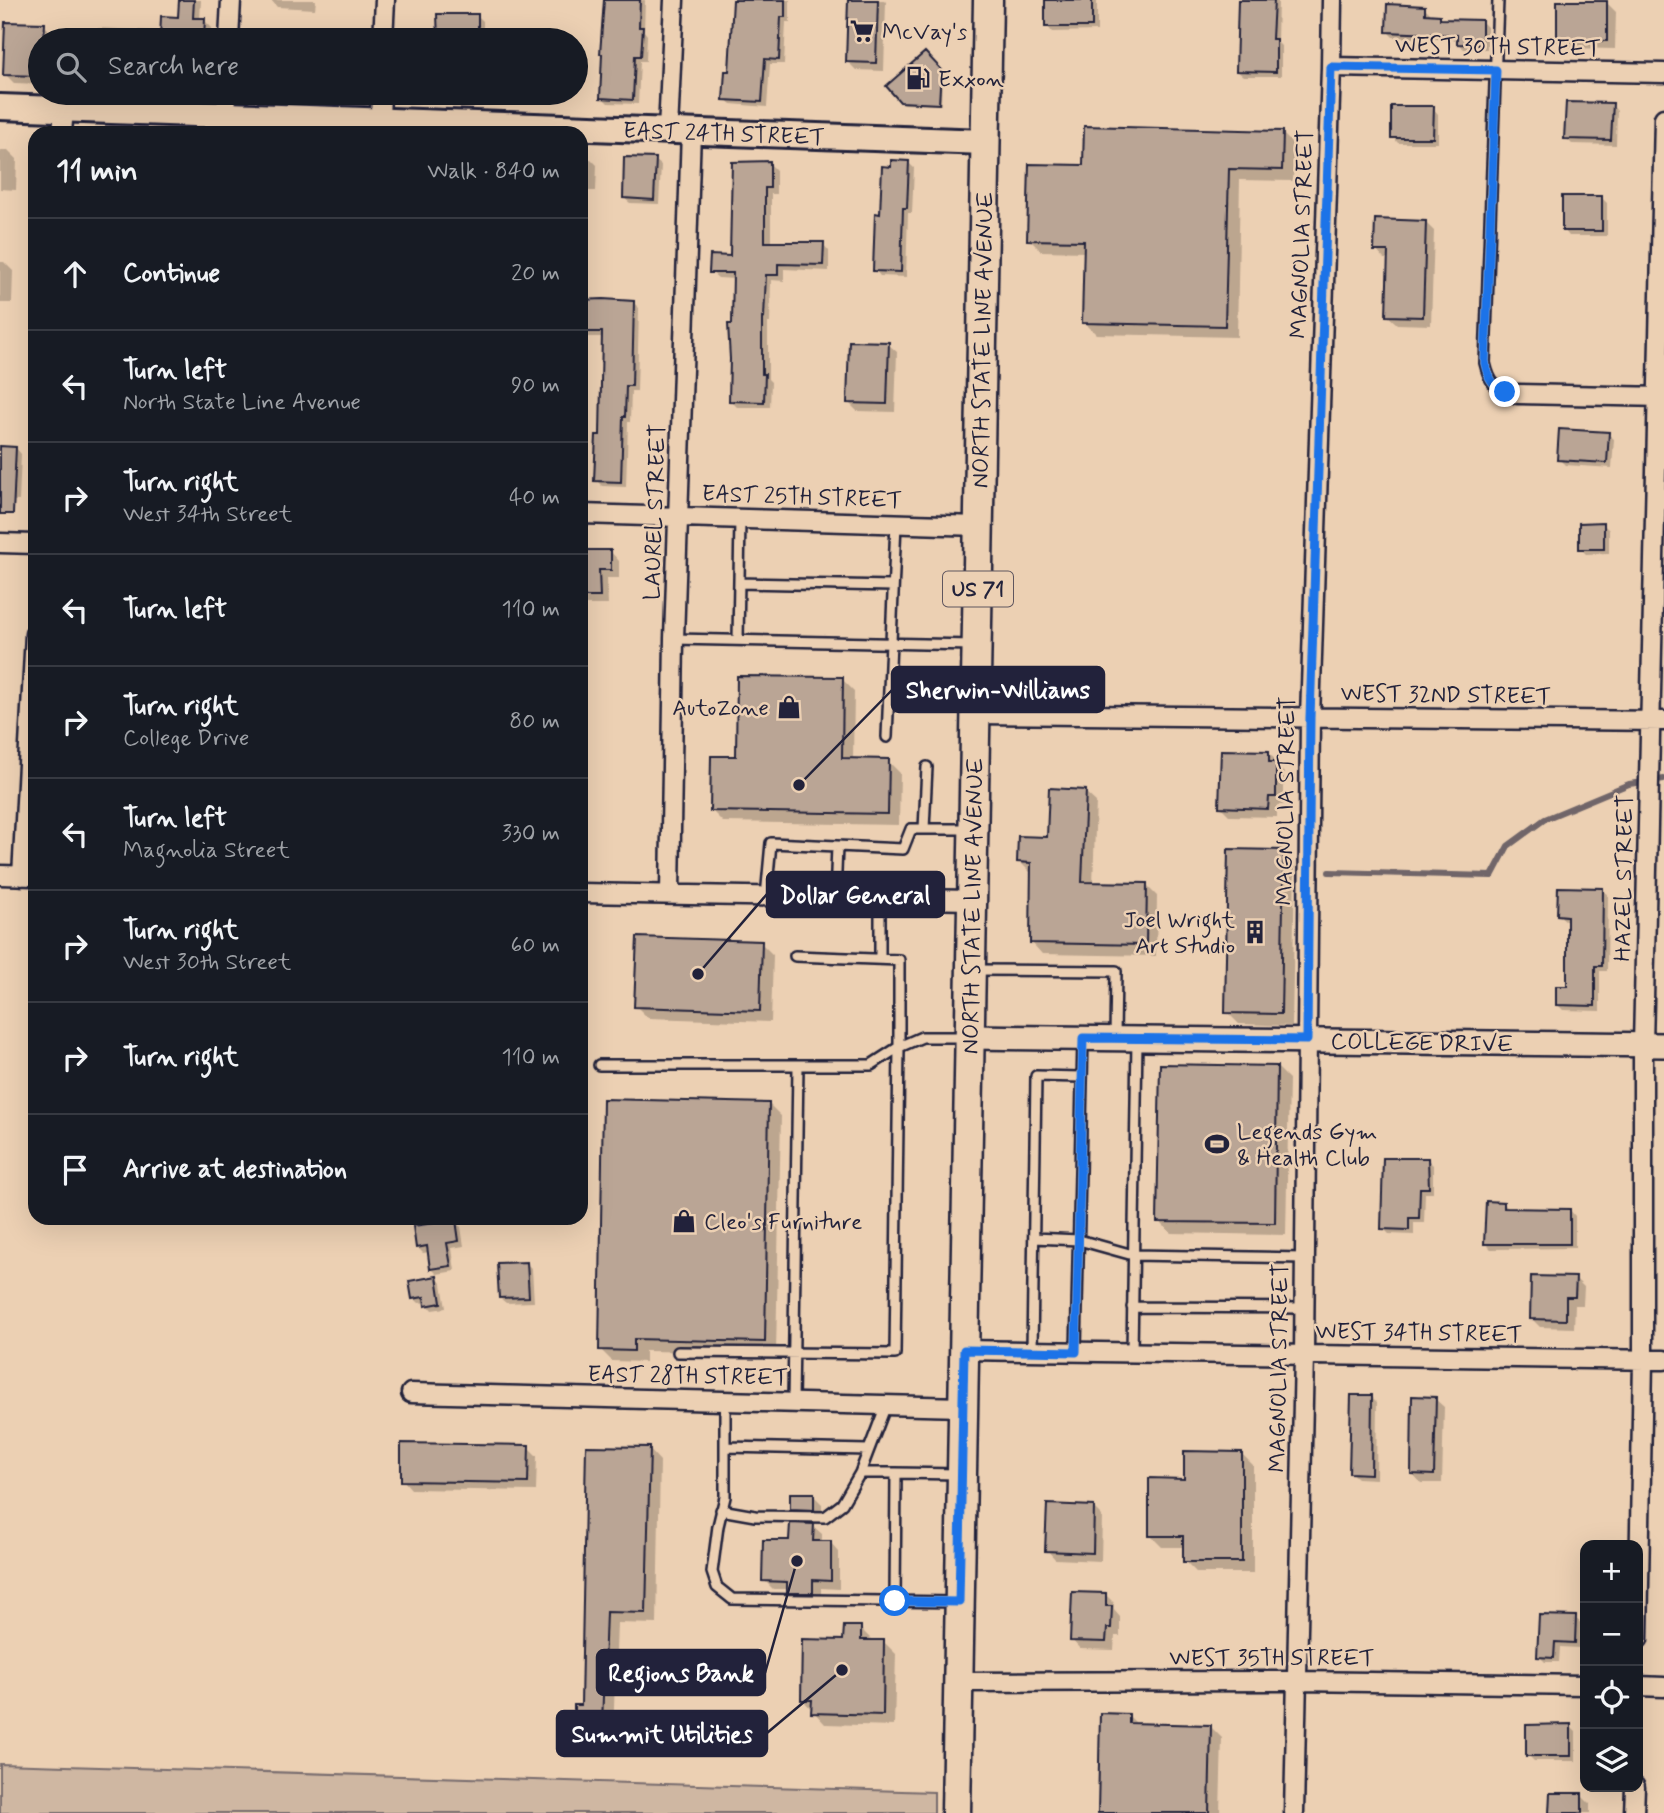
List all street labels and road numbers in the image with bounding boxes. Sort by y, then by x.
street label: WEST 30TH STREET [1395,31,1601,65]
street label: EAST 24TH STREET [622,116,825,154]
street label: MAGNOLIA STREET [1284,129,1322,339]
street label: NORTH STATE LINE AVENUE [966,191,1002,489]
street label: LAUREL STREET [638,423,674,601]
street label: EAST 25TH STREET [701,480,903,516]
road number: US 71 [943,572,1013,606]
street label: WEST 32ND STREET [1340,679,1552,713]
street label: MAGNOLIA STREET [1270,696,1304,906]
street label: NORTH STATE LINE AVENUE [956,757,992,1055]
street label: HAZEL STREET [1609,794,1641,962]
street label: COLLEGE DRIVE [1330,1027,1514,1061]
street label: MAGNOLIA STREET [1263,1263,1297,1473]
street label: WEST 34TH STREET [1315,1317,1523,1351]
street label: EAST 28TH STREET [587,1360,789,1394]
street label: WEST 35TH STREET [1169,1644,1375,1674]

